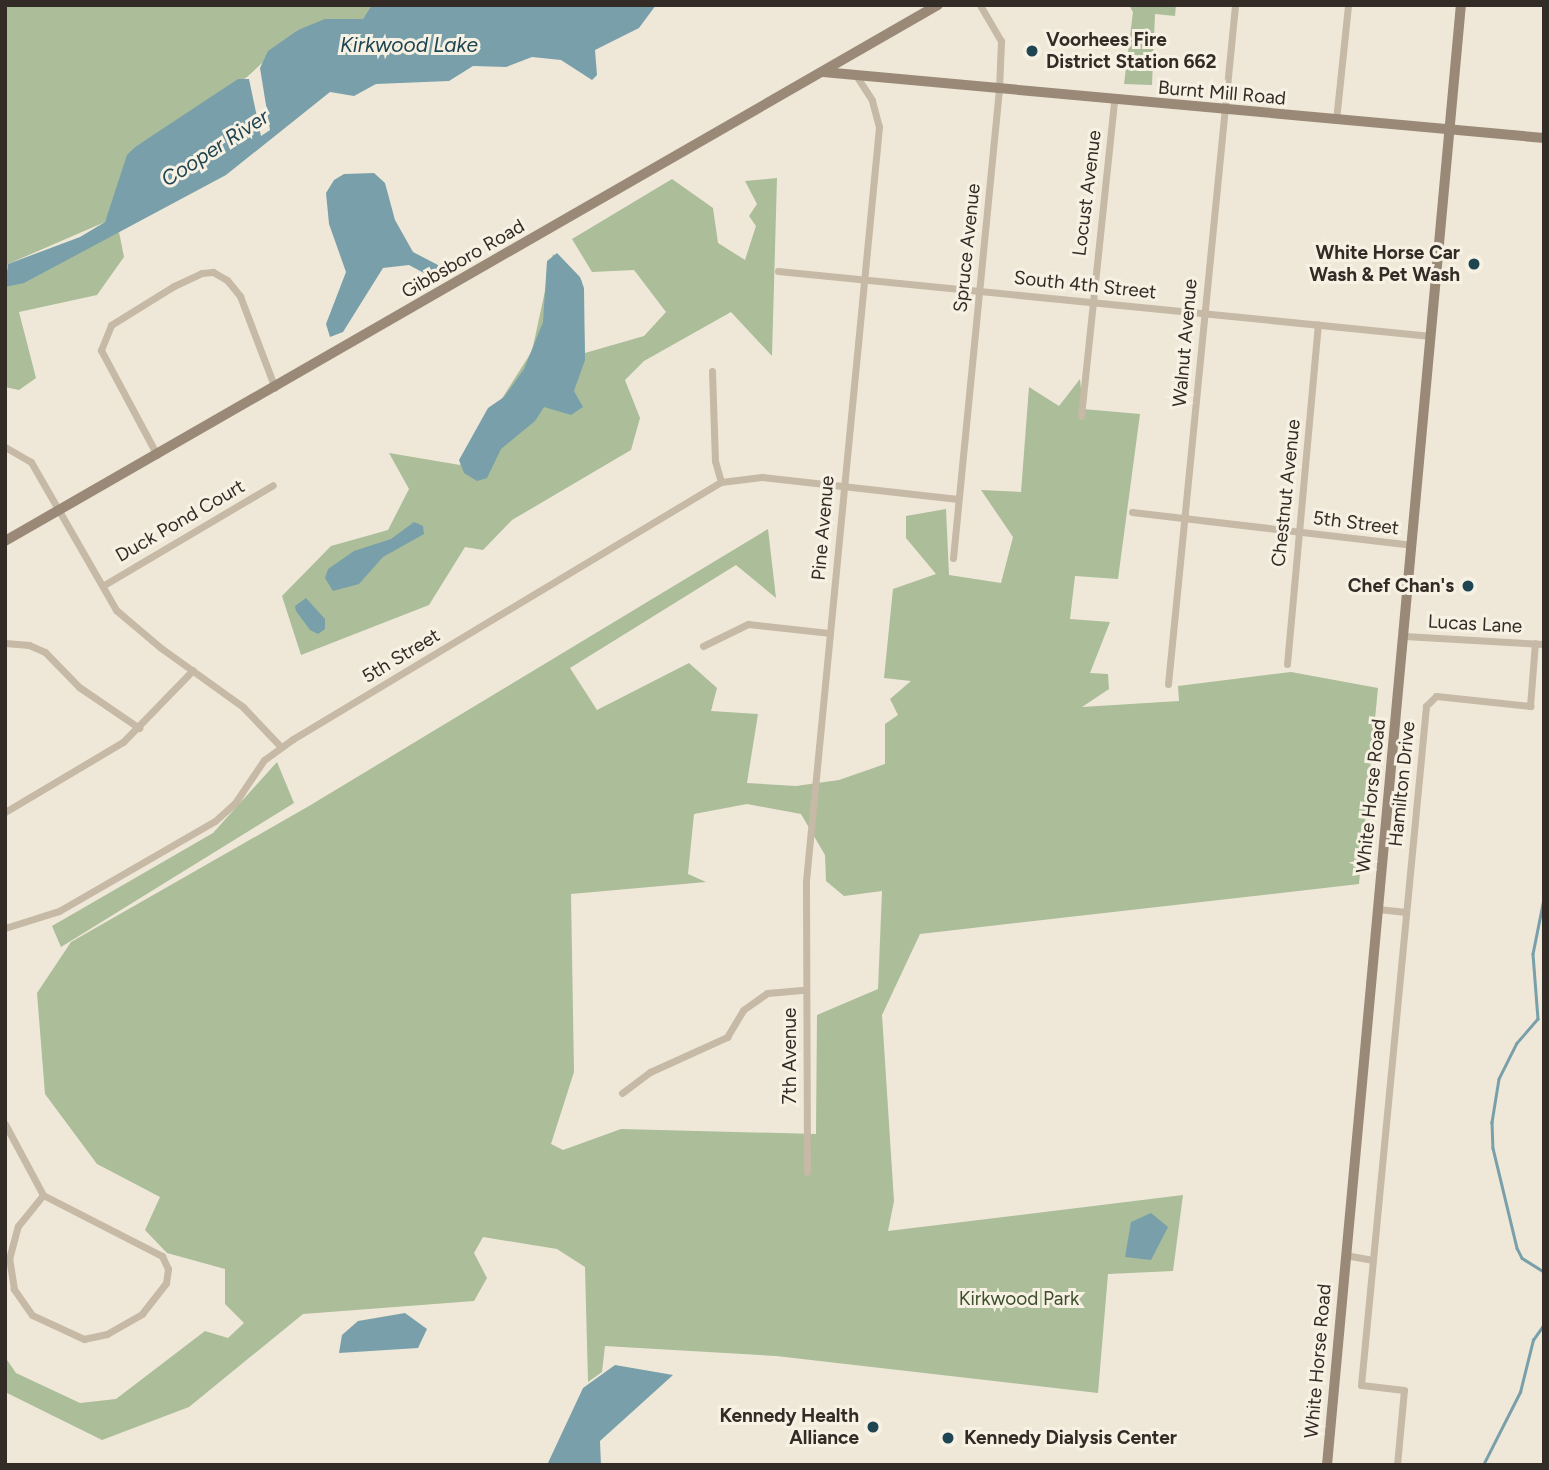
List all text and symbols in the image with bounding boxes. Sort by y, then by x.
place label: Voorhees Fire District Station 662 [1046,29,1217,73]
water label: Kirkwood Lake [340,32,478,58]
marker: Voorhees Fire District Station 662 [1024,43,1040,59]
street label: Burnt Mill Road [1157,76,1287,110]
water label: Cooper River [156,104,274,192]
street label: Locust Avenue [1068,129,1106,257]
street label: Spruce Avenue [949,182,985,314]
street label: Gibbsboro Road [398,215,528,303]
place label: White Horse Car Wash & Pet Wash [1309,242,1460,286]
marker: White Horse Car Wash & Pet Wash [1466,256,1482,272]
street label: South 4th Street [1013,266,1157,304]
street label: Walnut Avenue [1168,278,1202,408]
street label: Chestnut Avenue [1267,418,1305,568]
street label: Duck Pond Court [111,475,249,567]
street label: Pine Avenue [807,475,839,581]
street label: 5th Street [1312,506,1400,540]
place label: Chef Chan's [1348,575,1454,597]
marker: Chef Chan's [1460,578,1476,594]
street label: Lucas Lane [1427,610,1523,638]
street label: 5th Street [358,624,444,688]
street label: White Horse Road [1352,718,1390,874]
street label: Hamilton Drive [1384,720,1420,848]
street label: 7th Avenue [779,1008,801,1104]
street label: White Horse Road [1300,1283,1336,1439]
park label: Kirkwood Park [959,1288,1079,1310]
place label: Kennedy Health Alliance [719,1405,859,1449]
marker: Kennedy Health Alliance [865,1419,881,1435]
place label: Kennedy Dialysis Center [964,1427,1177,1449]
marker: Kennedy Dialysis Center [938,1428,958,1448]

